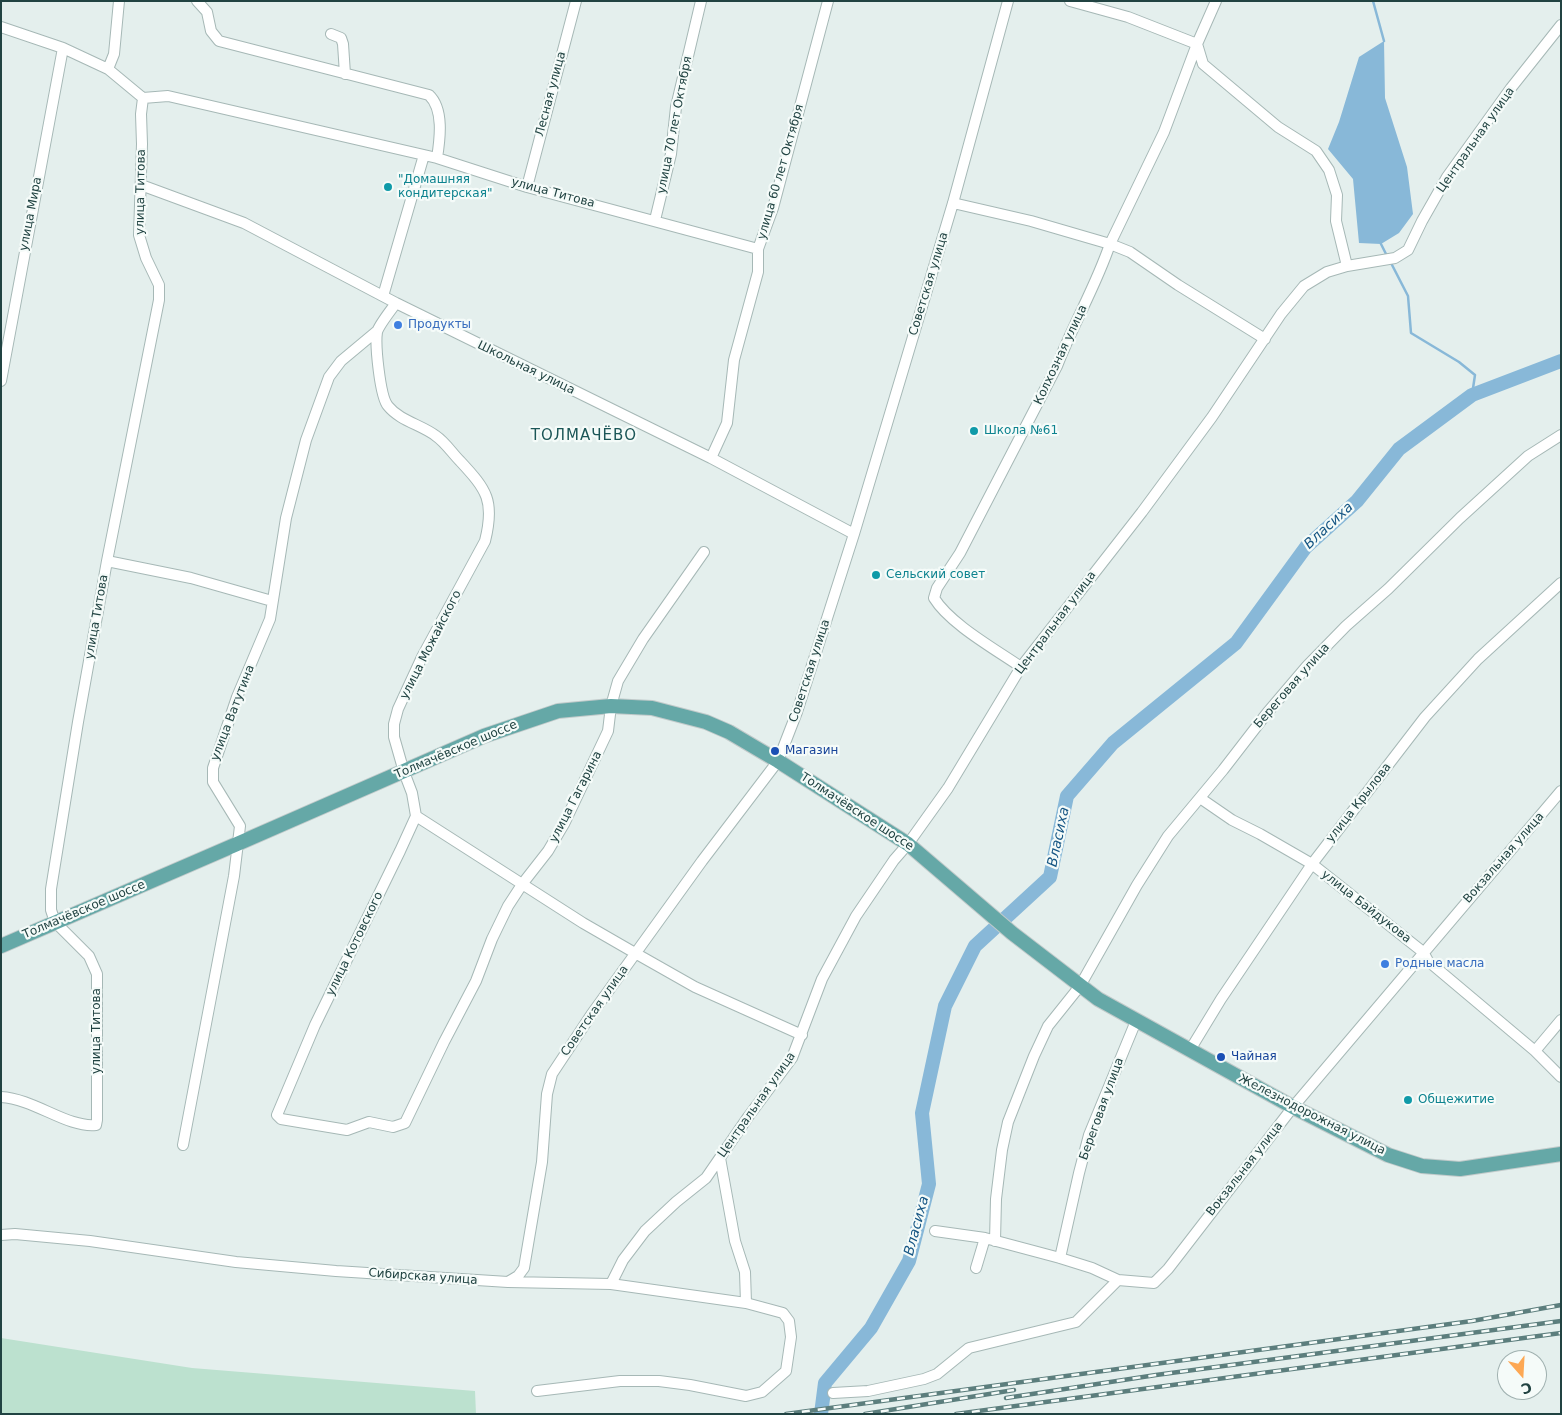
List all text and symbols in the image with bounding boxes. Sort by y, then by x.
street label: Лесная улица [533,50,569,138]
street label: улица 70 лет Октября [655,55,695,195]
street label: Центральная улица [1434,84,1518,196]
street label: улица 60 лет Октября [755,103,807,241]
street label: улица Титова [133,149,149,235]
place label: "Домашняя кондитерская" [398,173,492,201]
street label: улица Титова [510,175,596,211]
street label: улица Мира [17,176,45,252]
marker: "Домашняя кондитерская" [382,181,394,193]
street label: Советская улица [906,230,952,338]
street label: Колхозная улица [1032,303,1090,407]
place label: Продукты [408,318,471,332]
marker: Продукты [392,319,404,331]
street label: Школьная улица [475,338,577,398]
place label: Школа №61 [984,424,1058,438]
marker: Школа №61 [968,425,980,437]
district label: ТОЛМАЧЁВО [530,427,638,445]
water label: Власиха [1301,499,1357,553]
place label: Сельский совет [886,568,985,582]
marker: Сельский совет [870,569,882,581]
street label: Центральная улица [1012,569,1100,677]
street label: улица Титова [82,574,112,660]
street label: улица Можайского [397,588,465,702]
street label: Советская улица [787,618,833,724]
street label: Береговая улица [1251,641,1333,731]
street label: улица Ватутина [208,663,258,763]
street label: Толмачёвское шоссе [393,718,519,782]
place label: Магазин [785,744,838,758]
marker: Магазин [769,745,781,757]
street label: улица Гагарина [547,749,605,845]
street label: улица Крылова [1323,760,1395,846]
street label: Толмачёвское шоссе [798,770,916,854]
water label: Власиха [1044,806,1074,868]
street label: Вокзальная улица [1461,810,1547,906]
street label: улица Байдукова [1318,868,1414,946]
street label: Толмачёвское шоссе [21,878,147,942]
street label: улица Котовского [324,890,386,998]
place label: Родные масла [1395,957,1484,971]
marker: Родные масла [1379,958,1391,970]
street label: Советская улица [558,963,632,1059]
street label: улица Титова [90,988,104,1074]
street label: Центральная улица [715,1049,799,1161]
place label: Чайная [1231,1050,1277,1064]
marker: Чайная [1215,1051,1227,1063]
street label: Береговая улица [1077,1056,1127,1162]
street label: Железнодорожная улица [1236,1072,1388,1158]
place label: Общежитие [1418,1093,1494,1107]
marker: Общежитие [1402,1094,1414,1106]
street label: Вокзальная улица [1204,1119,1286,1219]
water label: Власиха [901,1194,933,1258]
street label: Сибирская улица [368,1266,478,1288]
north arrow [1497,1350,1547,1400]
text: С [1519,1379,1534,1397]

